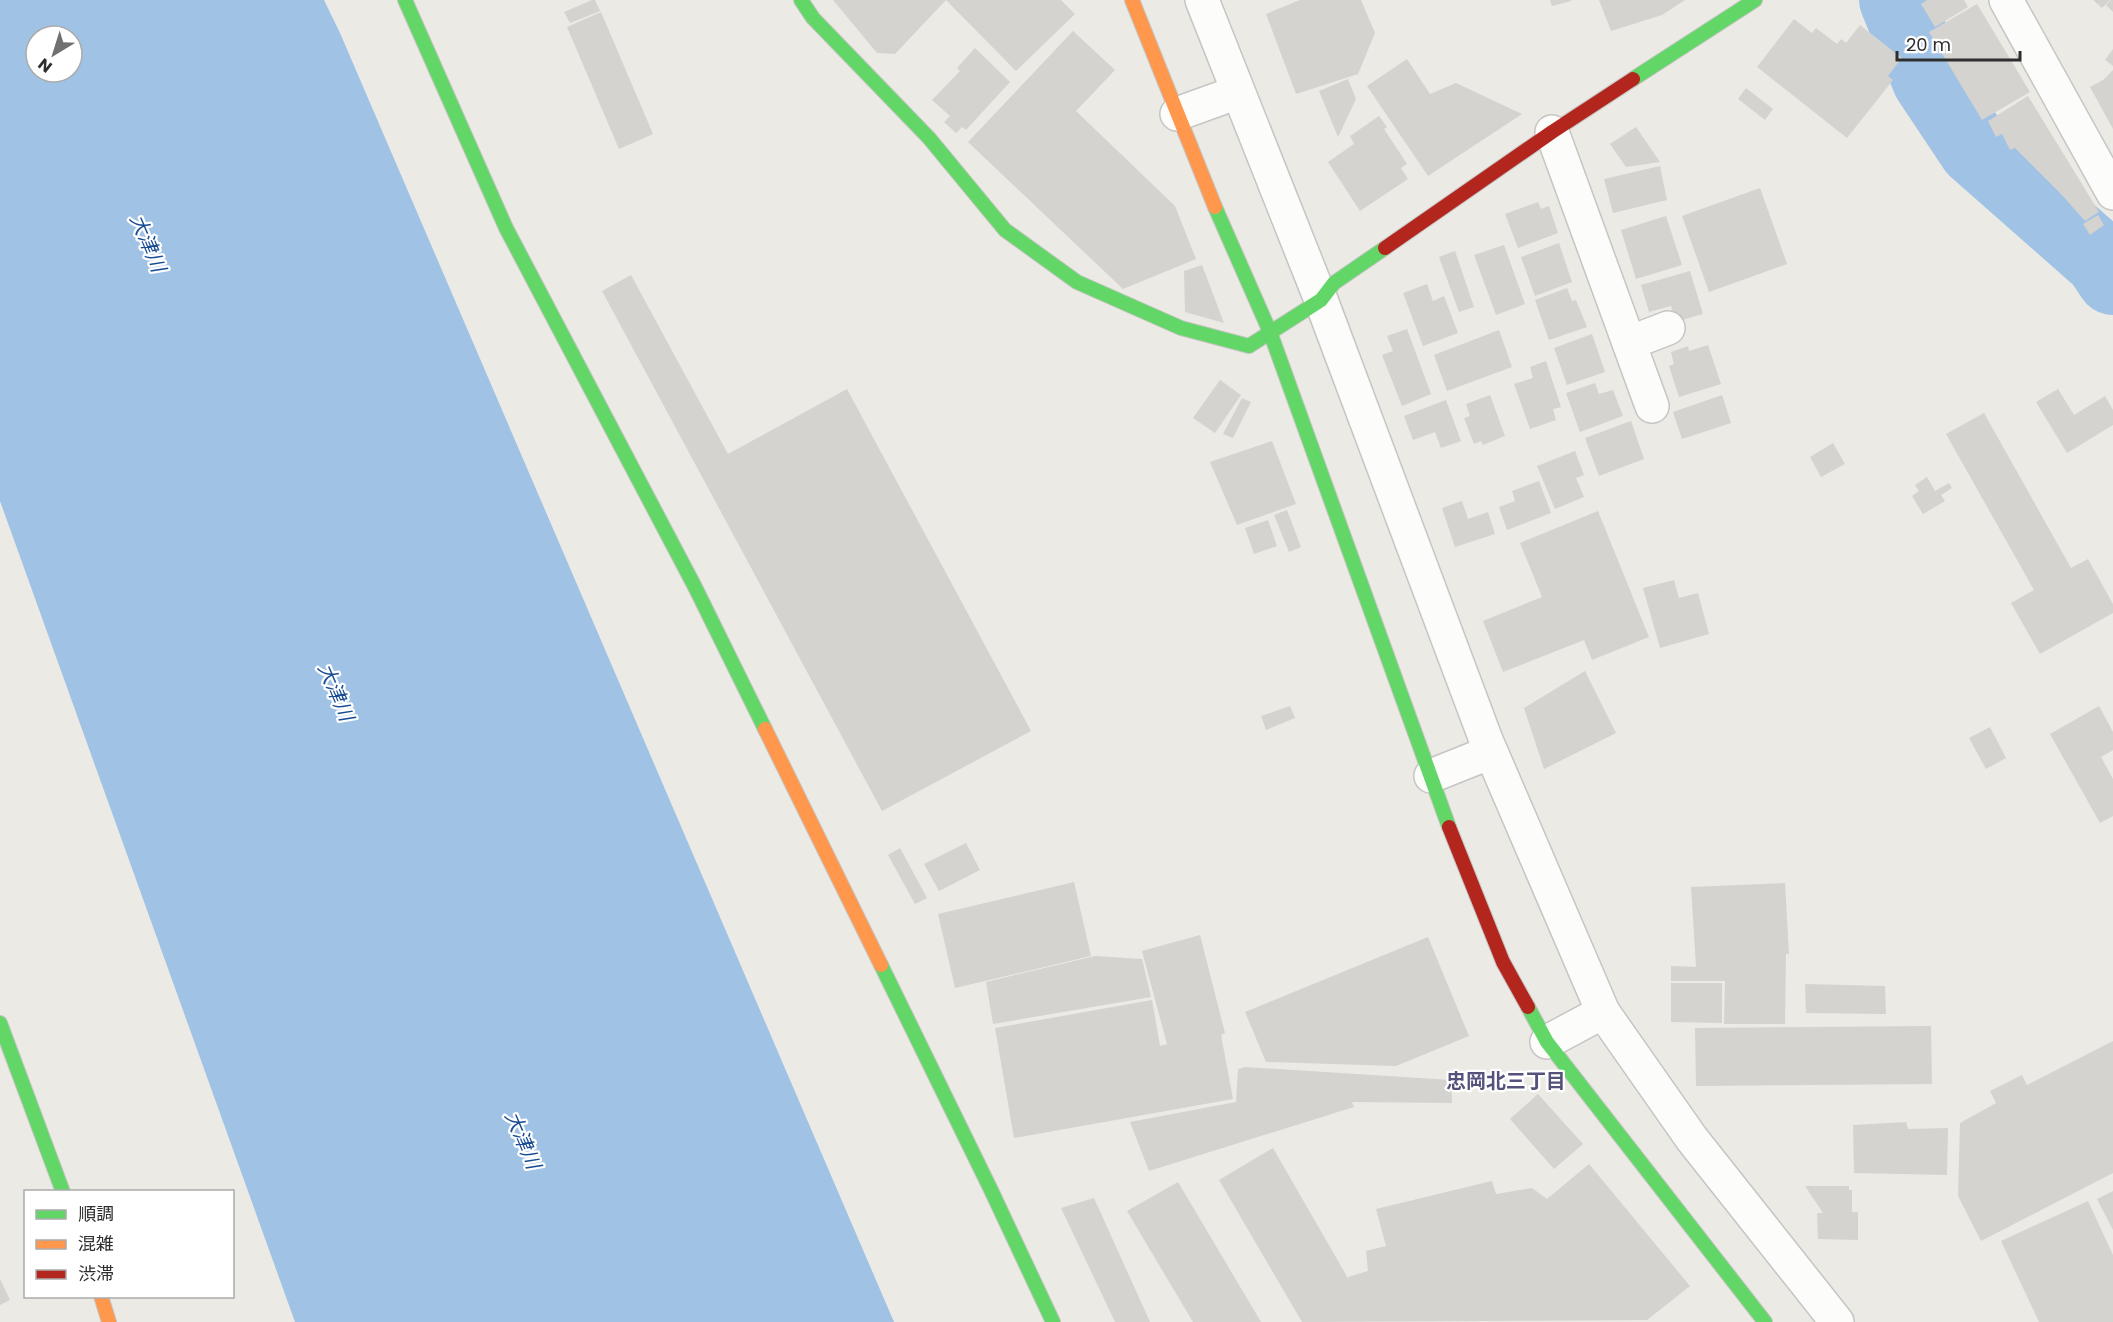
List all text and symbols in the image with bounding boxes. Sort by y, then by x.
north arrow [24,24,84,84]
scale bar [1897,24,2020,62]
text: 20 m [1906,32,1951,57]
text: N [33,53,57,78]
water label: 大津川 [123,210,173,278]
water label: 大津川 [311,659,361,727]
district label: 忠岡北三丁目 [1446,1067,1566,1095]
water label: 大津川 [498,1107,548,1175]
legend [24,1190,234,1298]
text: 順調 [78,1201,114,1226]
text: 混雑 [78,1231,114,1256]
text: 渋滞 [78,1261,114,1286]

